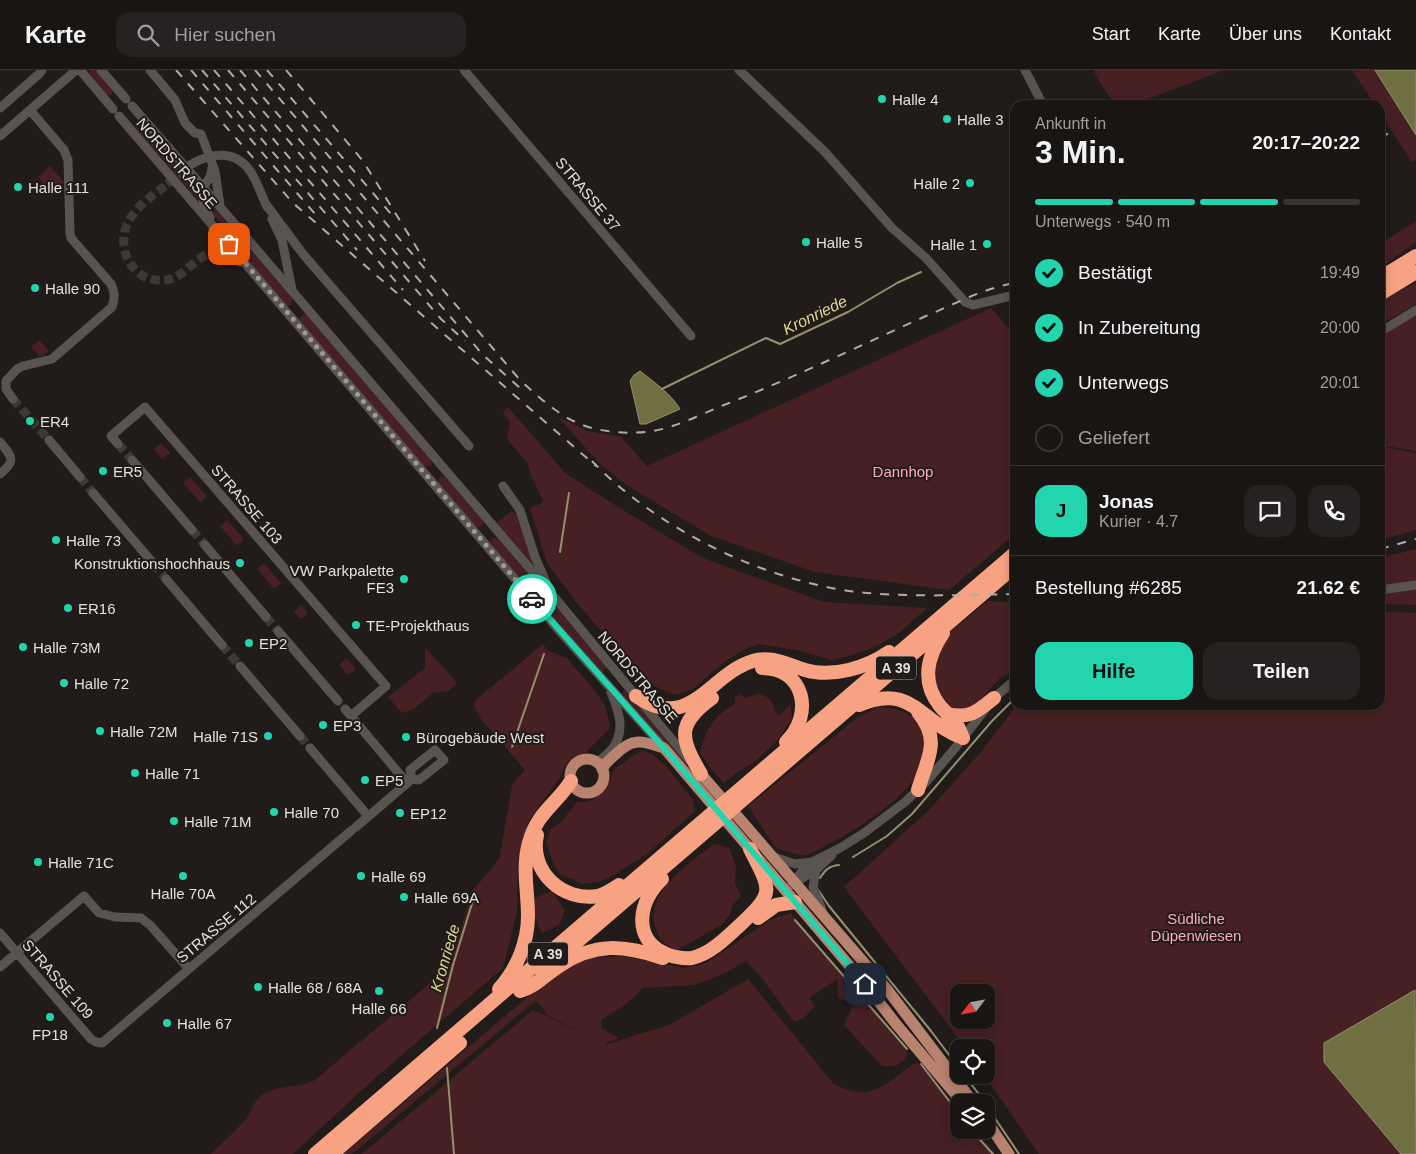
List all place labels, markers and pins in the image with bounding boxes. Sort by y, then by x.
place label: Halle 4 [892,91,939,108]
marker: Halle 4 [876,93,888,105]
place label: Halle 3 [957,111,1004,128]
marker: Halle 3 [941,113,953,125]
place label: Halle 2 [913,175,960,192]
marker: Halle 2 [964,177,976,189]
place label: Halle 111 [28,179,89,196]
marker: Halle 111 [12,181,24,193]
pin [208,223,250,265]
place label: Halle 5 [816,234,863,251]
marker: Halle 5 [800,236,812,248]
place label: Halle 1 [930,236,977,253]
marker: Halle 1 [981,238,993,250]
place label: Halle 90 [45,280,100,297]
marker: Halle 90 [29,282,41,294]
place label: ER4 [40,413,69,430]
marker: ER4 [24,415,36,427]
place label: ER5 [113,463,142,480]
marker: ER5 [97,465,109,477]
place label: Halle 73 [66,532,121,549]
marker: Halle 73 [50,534,62,546]
place label: Konstruktionshochhaus [74,555,230,572]
marker: Konstruktionshochhaus [234,557,246,569]
place label: VW Parkpalette FE3 [290,562,394,596]
marker: VW Parkpalette FE3 [398,573,410,585]
place label: ER16 [78,600,116,617]
marker: ER16 [62,602,74,614]
place label: TE-Projekthaus [366,617,469,634]
marker: TE-Projekthaus [350,619,362,631]
place label: EP2 [259,635,287,652]
marker: EP2 [243,637,255,649]
place label: Halle 73M [33,639,101,656]
marker: Halle 73M [17,641,29,653]
place label: Halle 72 [74,675,129,692]
marker: Halle 72 [58,677,70,689]
place label: EP3 [333,717,361,734]
marker: EP3 [317,719,329,731]
place label: Halle 72M [110,723,178,740]
marker: Halle 72M [94,725,106,737]
place label: Halle 71S [193,728,258,745]
place label: Bürogebäude West [416,729,545,746]
marker: Halle 71S [262,730,274,742]
marker: Bürogebäude West [400,731,412,743]
place label: Halle 71 [145,765,200,782]
marker: Halle 71 [129,767,141,779]
place label: EP5 [375,772,403,789]
marker: EP5 [359,774,371,786]
place label: Halle 70 [284,804,339,821]
place label: EP12 [410,805,447,822]
marker: Halle 70 [268,806,280,818]
marker: EP12 [394,807,406,819]
place label: Halle 71M [184,813,252,830]
marker: Halle 71M [168,815,180,827]
place label: Halle 71C [48,854,114,871]
marker: Halle 71C [32,856,44,868]
place label: Halle 69 [371,868,426,885]
marker: Halle 70A [177,870,189,882]
marker: Halle 69 [355,870,367,882]
place label: Halle 70A [150,885,216,902]
place label: Halle 69A [414,889,479,906]
marker: Halle 69A [398,891,410,903]
pin [844,963,886,1005]
place label: Halle 68 / 68A [268,979,362,996]
marker: Halle 68 / 68A [252,981,264,993]
marker: Halle 66 [373,985,385,997]
place label: Halle 66 [351,1000,407,1017]
marker: FP18 [44,1011,56,1023]
place label: Halle 67 [177,1015,232,1032]
marker: Halle 67 [161,1017,173,1029]
place label: FP18 [32,1026,68,1043]

